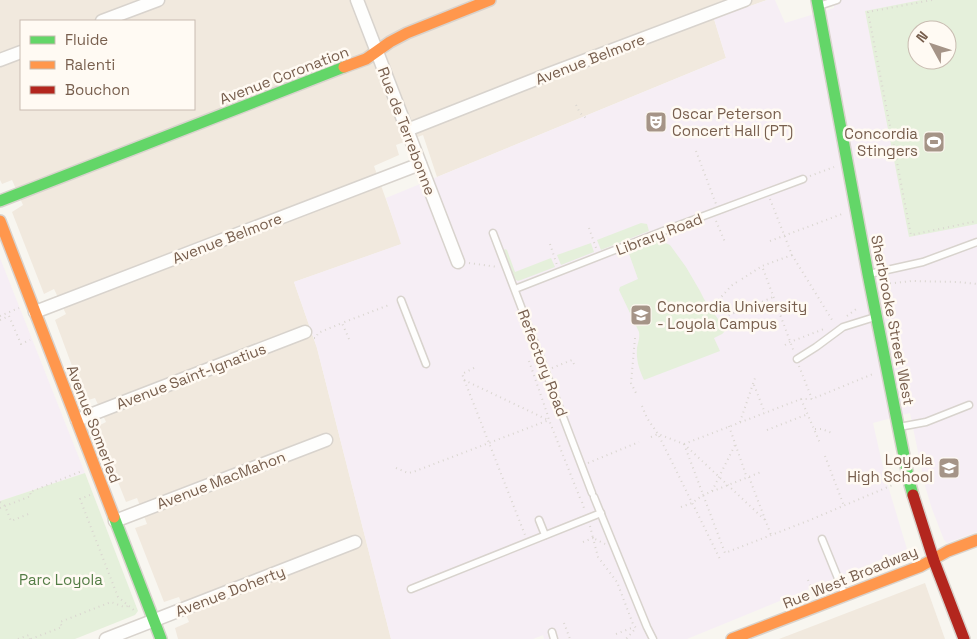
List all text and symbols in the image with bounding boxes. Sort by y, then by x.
legend [20,20,195,110]
north arrow [907,20,957,70]
text: N [912,27,932,46]
street label: Avenue Belmore [533,29,648,89]
text: Fluide [65,30,108,49]
street label: Avenue Coronation [217,42,351,108]
text: Ralenti [65,55,115,74]
street label: Rue de Terrebonne [374,64,440,198]
text: Bouchon [65,80,130,99]
place label: Oscar Peterson Concert Hall (PT) [672,104,793,141]
theatre icon: Oscar Peterson Concert Hall (PT) [644,110,668,134]
place label: Concordia Stingers [844,124,918,160]
sports icon: Concordia Stingers [922,130,946,154]
street label: Avenue Belmore [170,208,285,268]
street label: Library Road [613,209,705,259]
street label: Sherbrooke Street West [867,233,919,407]
place label: Concordia University - Loyola Campus [657,297,807,333]
school or university icon: Concordia University - Loyola Campus [629,303,653,327]
street label: Refectory Road [514,307,572,419]
street label: Avenue Saint-Ignatius [113,339,269,413]
street label: Avenue Somerled [63,362,125,486]
street label: Avenue MacMahon [154,447,288,513]
place label: Loyola High School [847,450,933,486]
school or university icon: Loyola High School [937,456,961,480]
street label: Rue West Broadway [780,541,920,613]
street label: Avenue Doherty [173,561,287,621]
park label: Parc Loyola [19,570,103,589]

